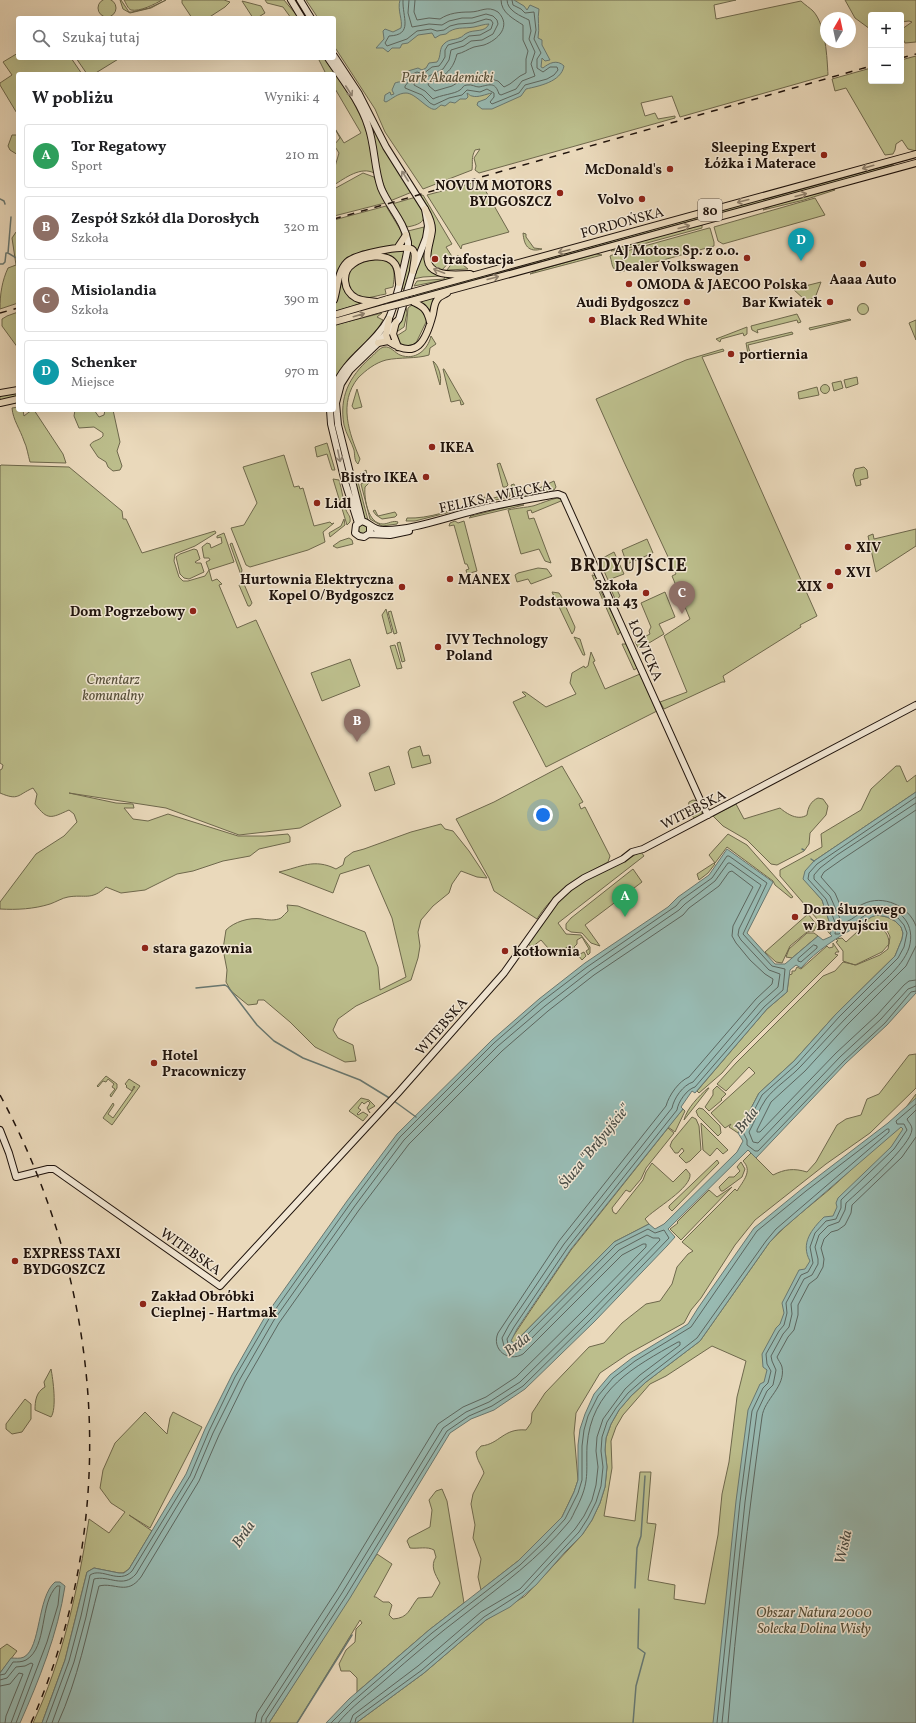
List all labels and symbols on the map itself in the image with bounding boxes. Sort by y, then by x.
north arrow [820,12,856,48]
park label: Park Akademicki [401,69,494,88]
one-way arrow [345,85,354,96]
place label: Sleeping Expert Łóżka i Materace [704,139,816,174]
marker: Sleeping Expert Łóżka i Materace [819,150,829,160]
place label: McDonald's [585,161,662,180]
marker: McDonald's [665,164,675,174]
one-way arrow [862,164,875,171]
one-way arrow [400,170,408,182]
place label: NOVUM MOTORS BYDGOSZCZ [435,177,552,212]
marker: NOVUM MOTORS BYDGOSZCZ [555,188,565,198]
place label: Volvo [597,191,634,210]
one-way arrow [795,191,808,198]
marker: Volvo [637,194,647,204]
one-way arrow [737,198,750,206]
road number: 80 [698,199,722,221]
street label: FORDOŃSKA [579,203,666,244]
one-way arrow [678,222,691,230]
pin: D [788,228,814,261]
place label: AJ Motors Sp. z o.o. Dealer Volkswagen [614,242,739,277]
one-way arrow [557,247,570,255]
place label: trafostacja [443,251,514,270]
marker: AJ Motors Sp. z o.o. Dealer Volkswagen [742,253,752,263]
marker: trafostacja [430,254,440,264]
marker: Aaaa Auto [858,259,868,269]
one-way arrow [433,267,445,275]
place label: Aaaa Auto [830,271,896,290]
one-way arrow [486,273,499,281]
place label: OMODA & JAECOO Polska [637,276,808,295]
marker: OMODA & JAECOO Polska [624,279,634,289]
place label: Audi Bydgoszcz [576,294,679,313]
place label: Bar Kwiatek [742,294,823,313]
marker: Audi Bydgoszcz [682,297,692,307]
marker: Bar Kwiatek [825,297,835,307]
one-way arrow [353,311,366,318]
place label: Black Red White [600,312,708,331]
marker: Black Red White [587,315,597,325]
place label: portiernia [739,346,808,365]
marker: portiernia [726,349,736,359]
place label: IKEA [440,439,474,458]
marker: IKEA [427,442,437,452]
one-way arrow [335,449,343,462]
place label: Bistro IKEA [341,469,418,488]
marker: Bistro IKEA [421,472,431,482]
street label: FELIKSA WIĘCKA [437,476,553,519]
place label: Lidl [325,495,352,514]
marker: Lidl [312,498,322,508]
place label: XIV [856,539,881,558]
marker: XIV [843,542,853,552]
district label: BRDYUJŚCIE [570,554,688,579]
place label: XVI [846,564,871,583]
marker: XVI [833,567,843,577]
place label: Hurtownia Elektryczna Kopel O/Bydgoszcz [240,571,394,606]
place label: MANEX [458,571,510,590]
marker: MANEX [445,574,455,584]
place label: Szkoła Podstawowa na 43 [519,577,638,612]
place label: XIX [797,578,822,597]
pin: C [669,581,695,614]
marker: XIX [825,581,835,591]
marker: Hurtownia Elektryczna Kopel O/Bydgoszcz [397,582,407,592]
marker: Szkoła Podstawowa na 43 [641,588,651,598]
place label: Dom Pogrzebowy [70,603,185,622]
marker: Dom Pogrzebowy [188,606,198,616]
street label: ŁOWICKA [623,617,667,684]
place label: IVY Technology Poland [446,631,548,666]
marker: IVY Technology Poland [433,642,443,652]
park label: Cmentarz komunalny [82,671,144,706]
pin: B [344,709,370,742]
street label: WITEBSKA [658,786,730,835]
your location [533,805,553,825]
pin: A [612,884,638,917]
place label: Dom śluzowego w Brdyujściu [803,901,906,936]
marker: Dom śluzowego w Brdyujściu [790,912,800,922]
place label: stara gazownia [153,940,253,959]
marker: stara gazownia [140,943,150,953]
place label: kotłownia [513,943,580,962]
marker: kotłownia [500,946,510,956]
street label: WITEBSKA [412,994,473,1060]
place label: Hotel Pracowniczy [162,1047,246,1082]
marker: Hotel Pracowniczy [149,1058,159,1068]
water label: Śluza "Brdyujście" [555,1100,636,1194]
water label: Brda [730,1103,764,1139]
street label: WITEBSKA [156,1224,225,1280]
place label: EXPRESS TAXI BYDGOSZCZ [23,1245,121,1280]
marker: EXPRESS TAXI BYDGOSZCZ [10,1256,20,1266]
place label: Zakład Obróbki Cieplnej - Hartmak [151,1288,277,1323]
marker: Zakład Obróbki Cieplnej - Hartmak [138,1299,148,1309]
water label: Brda [500,1328,536,1362]
water label: Brda [227,1517,261,1553]
water label: Wisła [830,1528,859,1566]
park label: Obszar Natura 2000 Solecka Dolina Wisły [756,1604,872,1639]

